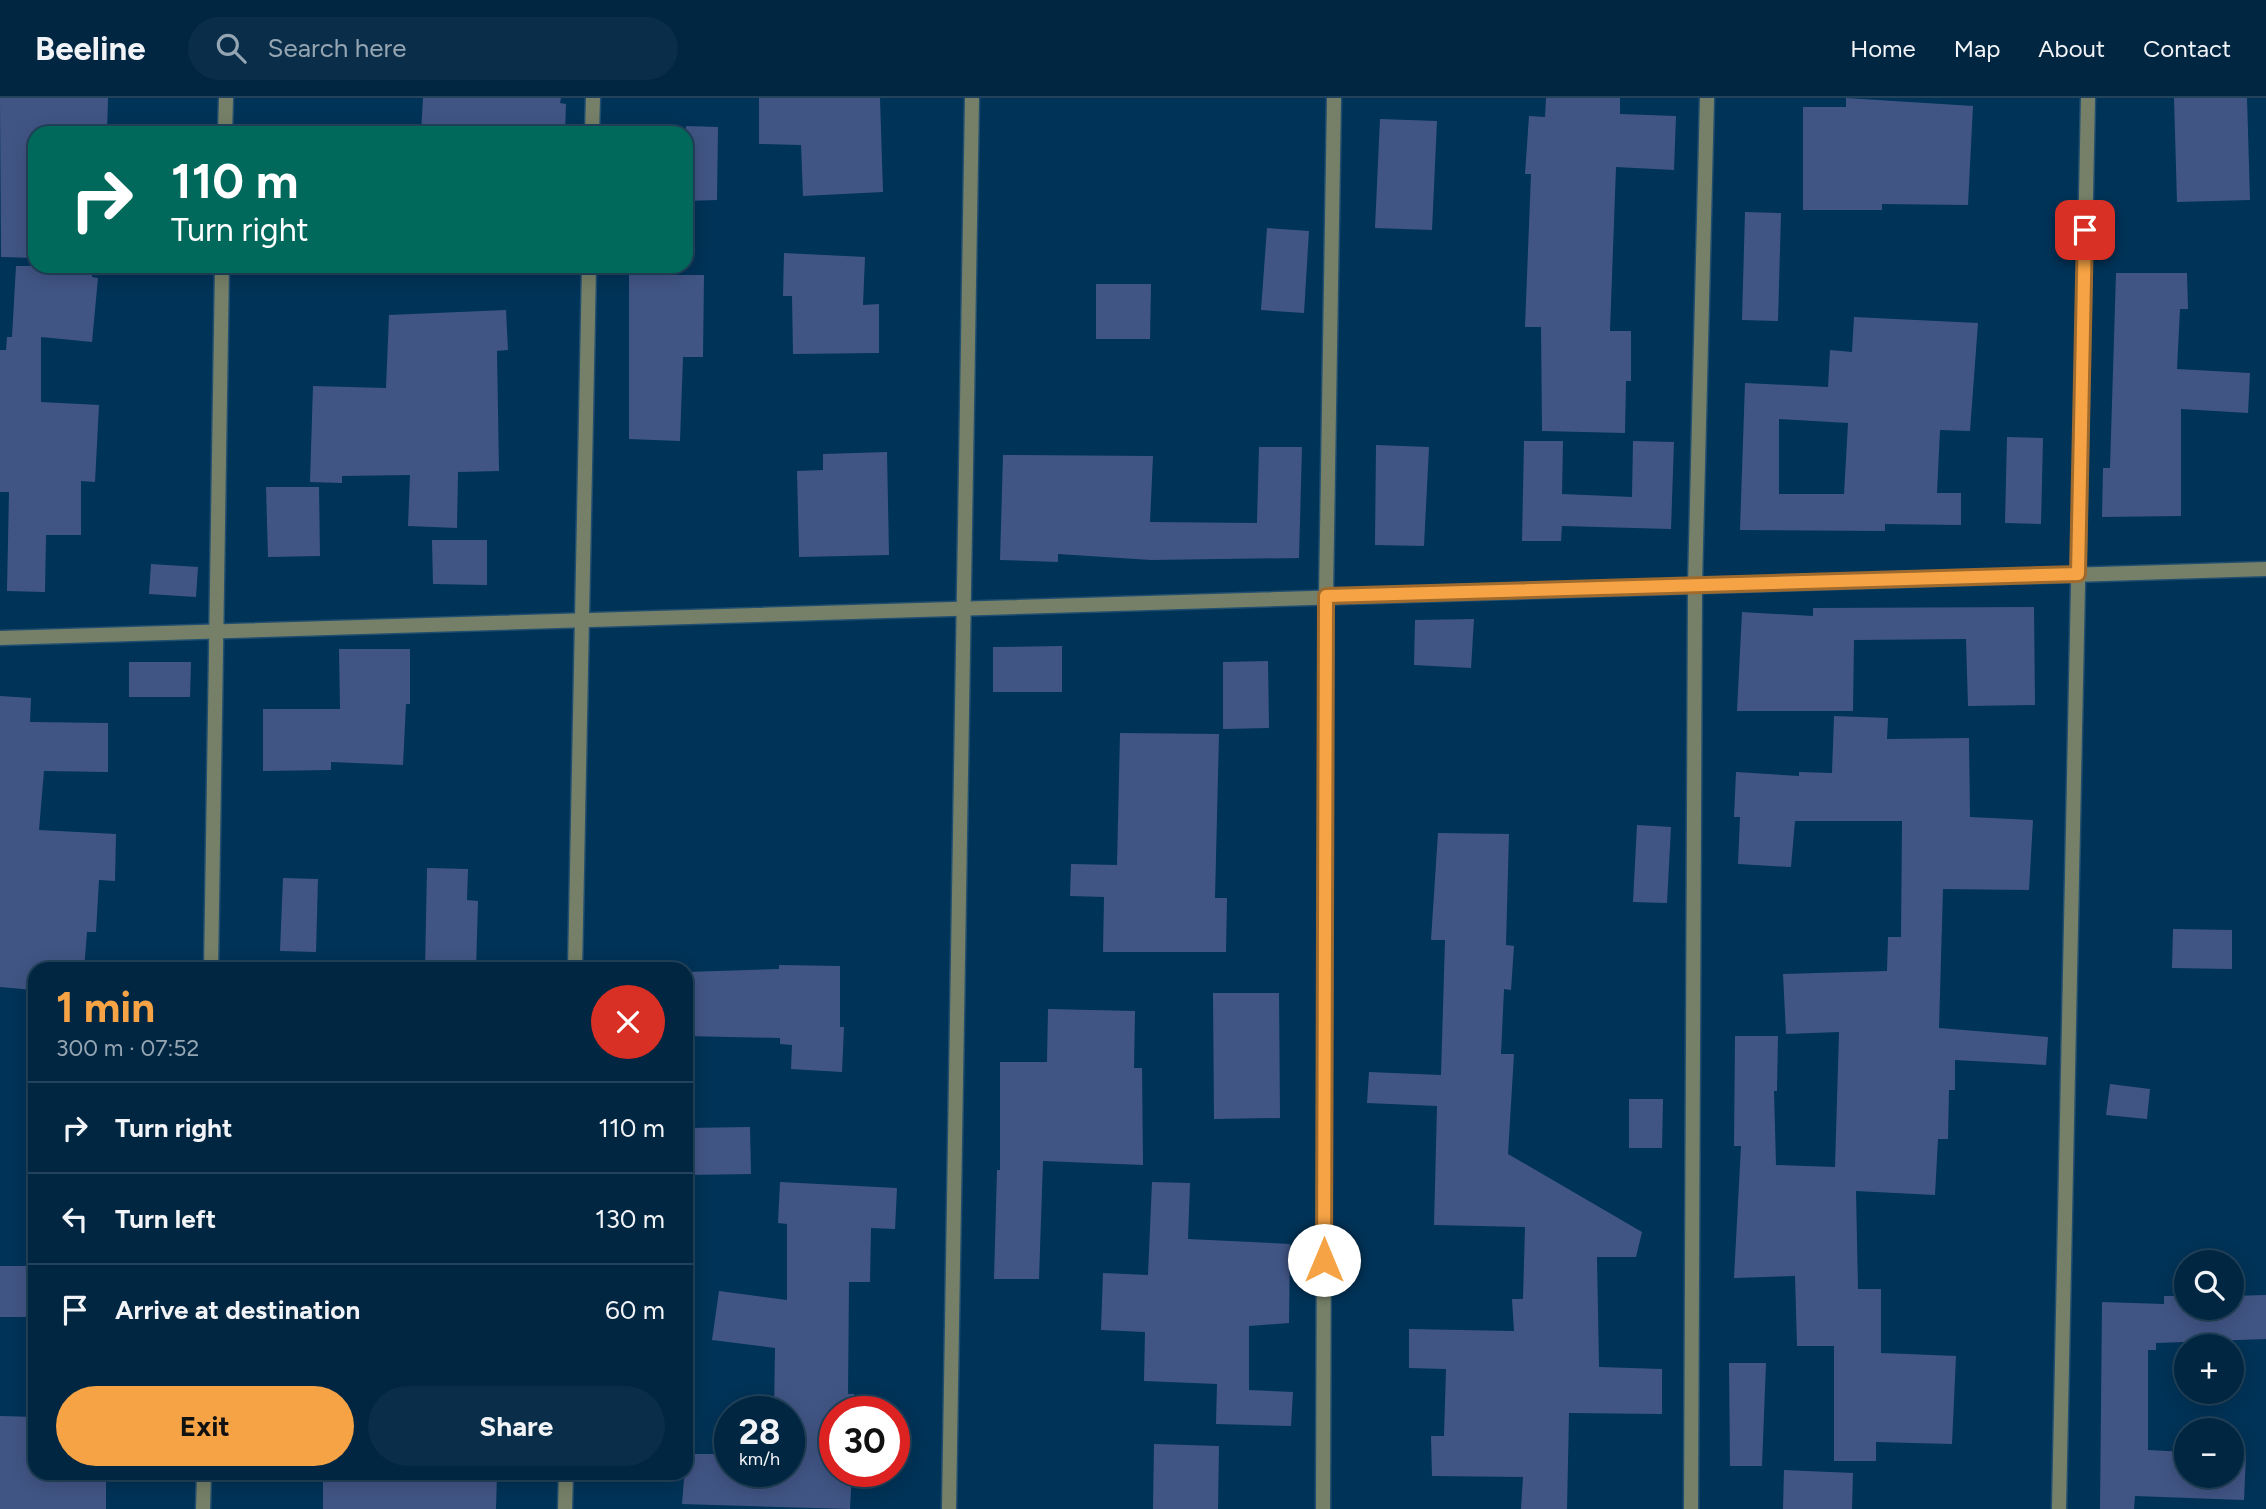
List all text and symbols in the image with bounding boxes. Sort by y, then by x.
search box [188,17,678,80]
text: Beeline [35,29,146,68]
icon: search [212,29,250,67]
text: Search here [268,32,406,64]
text: Home [1850,34,1916,63]
text: Map [1954,34,2000,63]
text: About [2038,34,2105,63]
text: Contact [2143,34,2231,63]
text: 110 m [171,151,299,210]
icon: right [56,154,147,245]
pin [2055,200,2115,260]
text: Turn right [171,211,309,249]
icon: arrive [2066,211,2104,249]
text: 1 min [56,982,155,1033]
button: close [591,985,665,1059]
text: 300 m · 07:52 [56,1034,199,1062]
icon: right [56,1109,94,1147]
text: Turn right [115,1112,232,1144]
text: 110 m [598,1112,665,1144]
icon: left [56,1200,94,1238]
text: Turn left [115,1203,216,1235]
text: 130 m [595,1203,665,1235]
position arrow [1287,1223,1361,1297]
map controls [2174,1250,2244,1488]
button: search [2174,1250,2244,1320]
icon: arrive [56,1291,94,1329]
text: Arrive at destination [115,1294,360,1326]
text: 60 m [605,1294,665,1326]
button: + [2174,1334,2244,1404]
button: Exit [56,1386,354,1466]
button: Share [368,1386,665,1466]
speed limit sign: 30 [819,1396,910,1487]
text: 28 [739,1411,780,1453]
button: − [2174,1418,2244,1488]
text: km/h [739,1448,780,1470]

